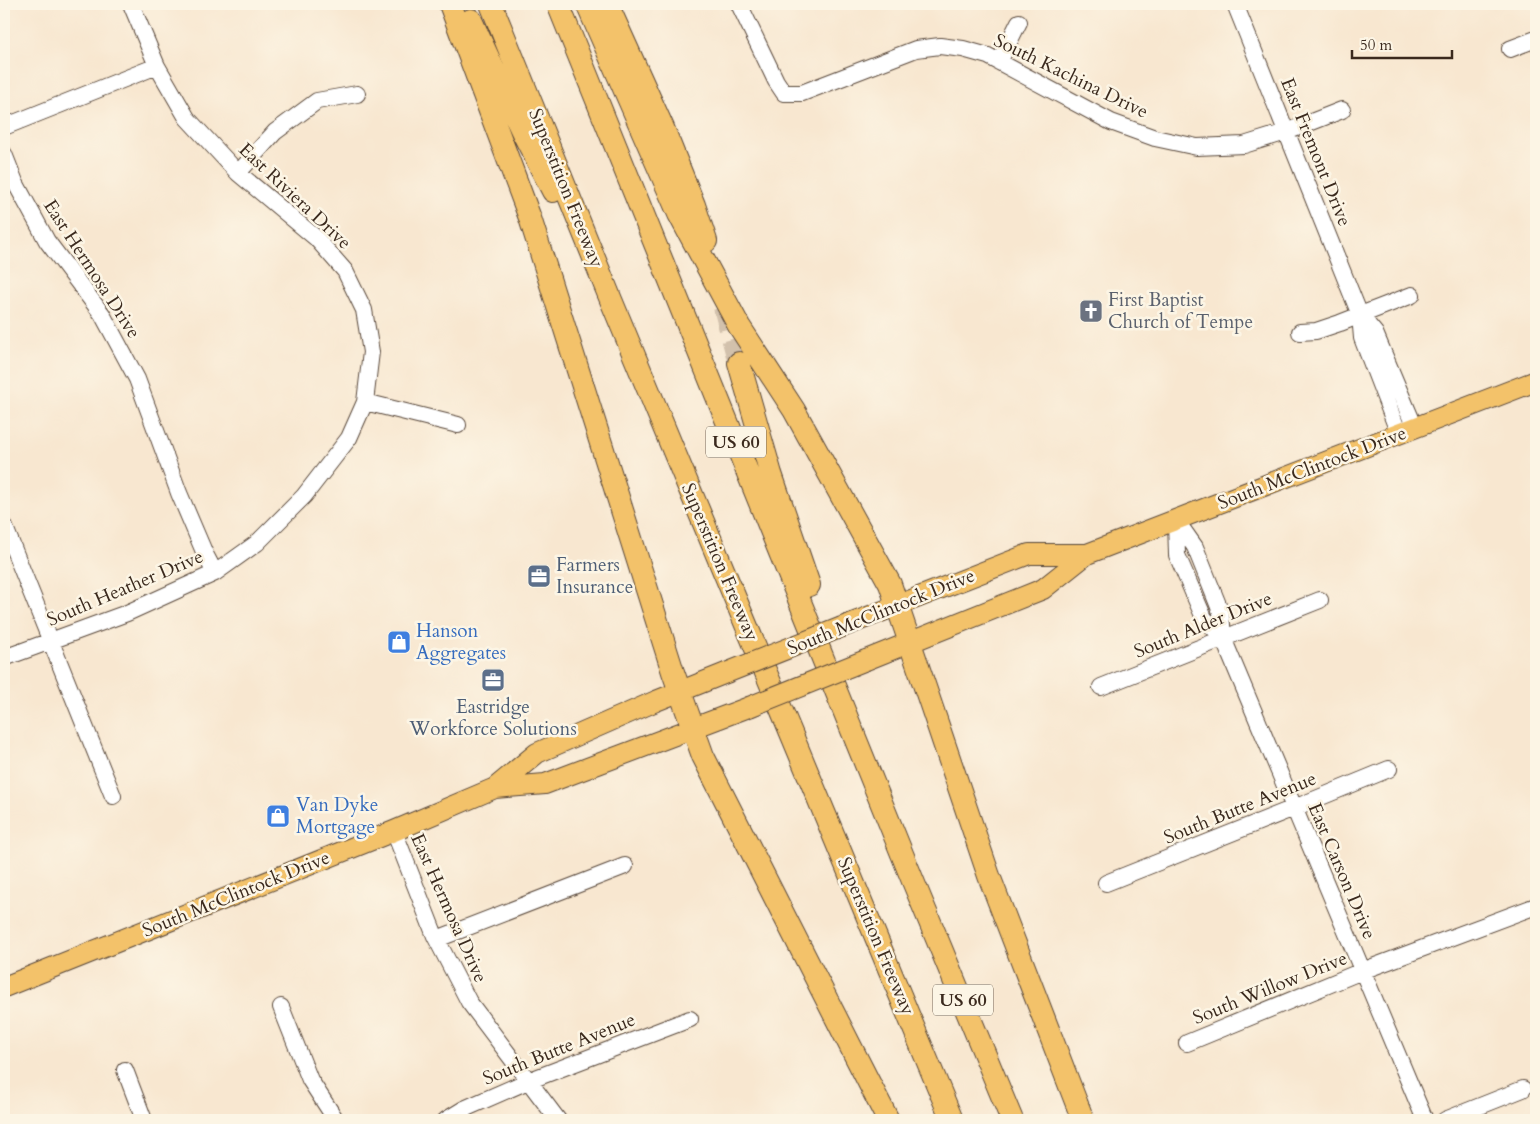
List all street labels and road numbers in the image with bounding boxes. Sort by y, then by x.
street label: South Kachina Drive [990,27,1152,125]
street label: East Fremont Drive [1274,74,1358,230]
street label: Superstition Freeway [522,105,610,271]
street label: East Riviera Drive [233,137,357,255]
street label: East Hermosa Drive [37,194,147,344]
street label: South McClintock Drive [1214,420,1410,516]
road number: US 60 [706,427,766,458]
street label: Superstition Freeway [675,479,765,645]
street label: South Heather Drive [43,543,207,633]
street label: South McClintock Drive [783,562,979,662]
street label: South Alder Drive [1130,585,1276,665]
street label: South Butte Avenue [1160,766,1320,850]
street label: East Carson Drive [1302,799,1382,943]
street label: East Hermosa Drive [404,829,494,987]
street label: South McClintock Drive [138,844,334,944]
street label: Superstition Freeway [831,853,921,1019]
street label: South Willow Drive [1189,945,1351,1031]
road number: US 60 [933,984,993,1016]
street label: South Butte Avenue [479,1007,639,1091]

